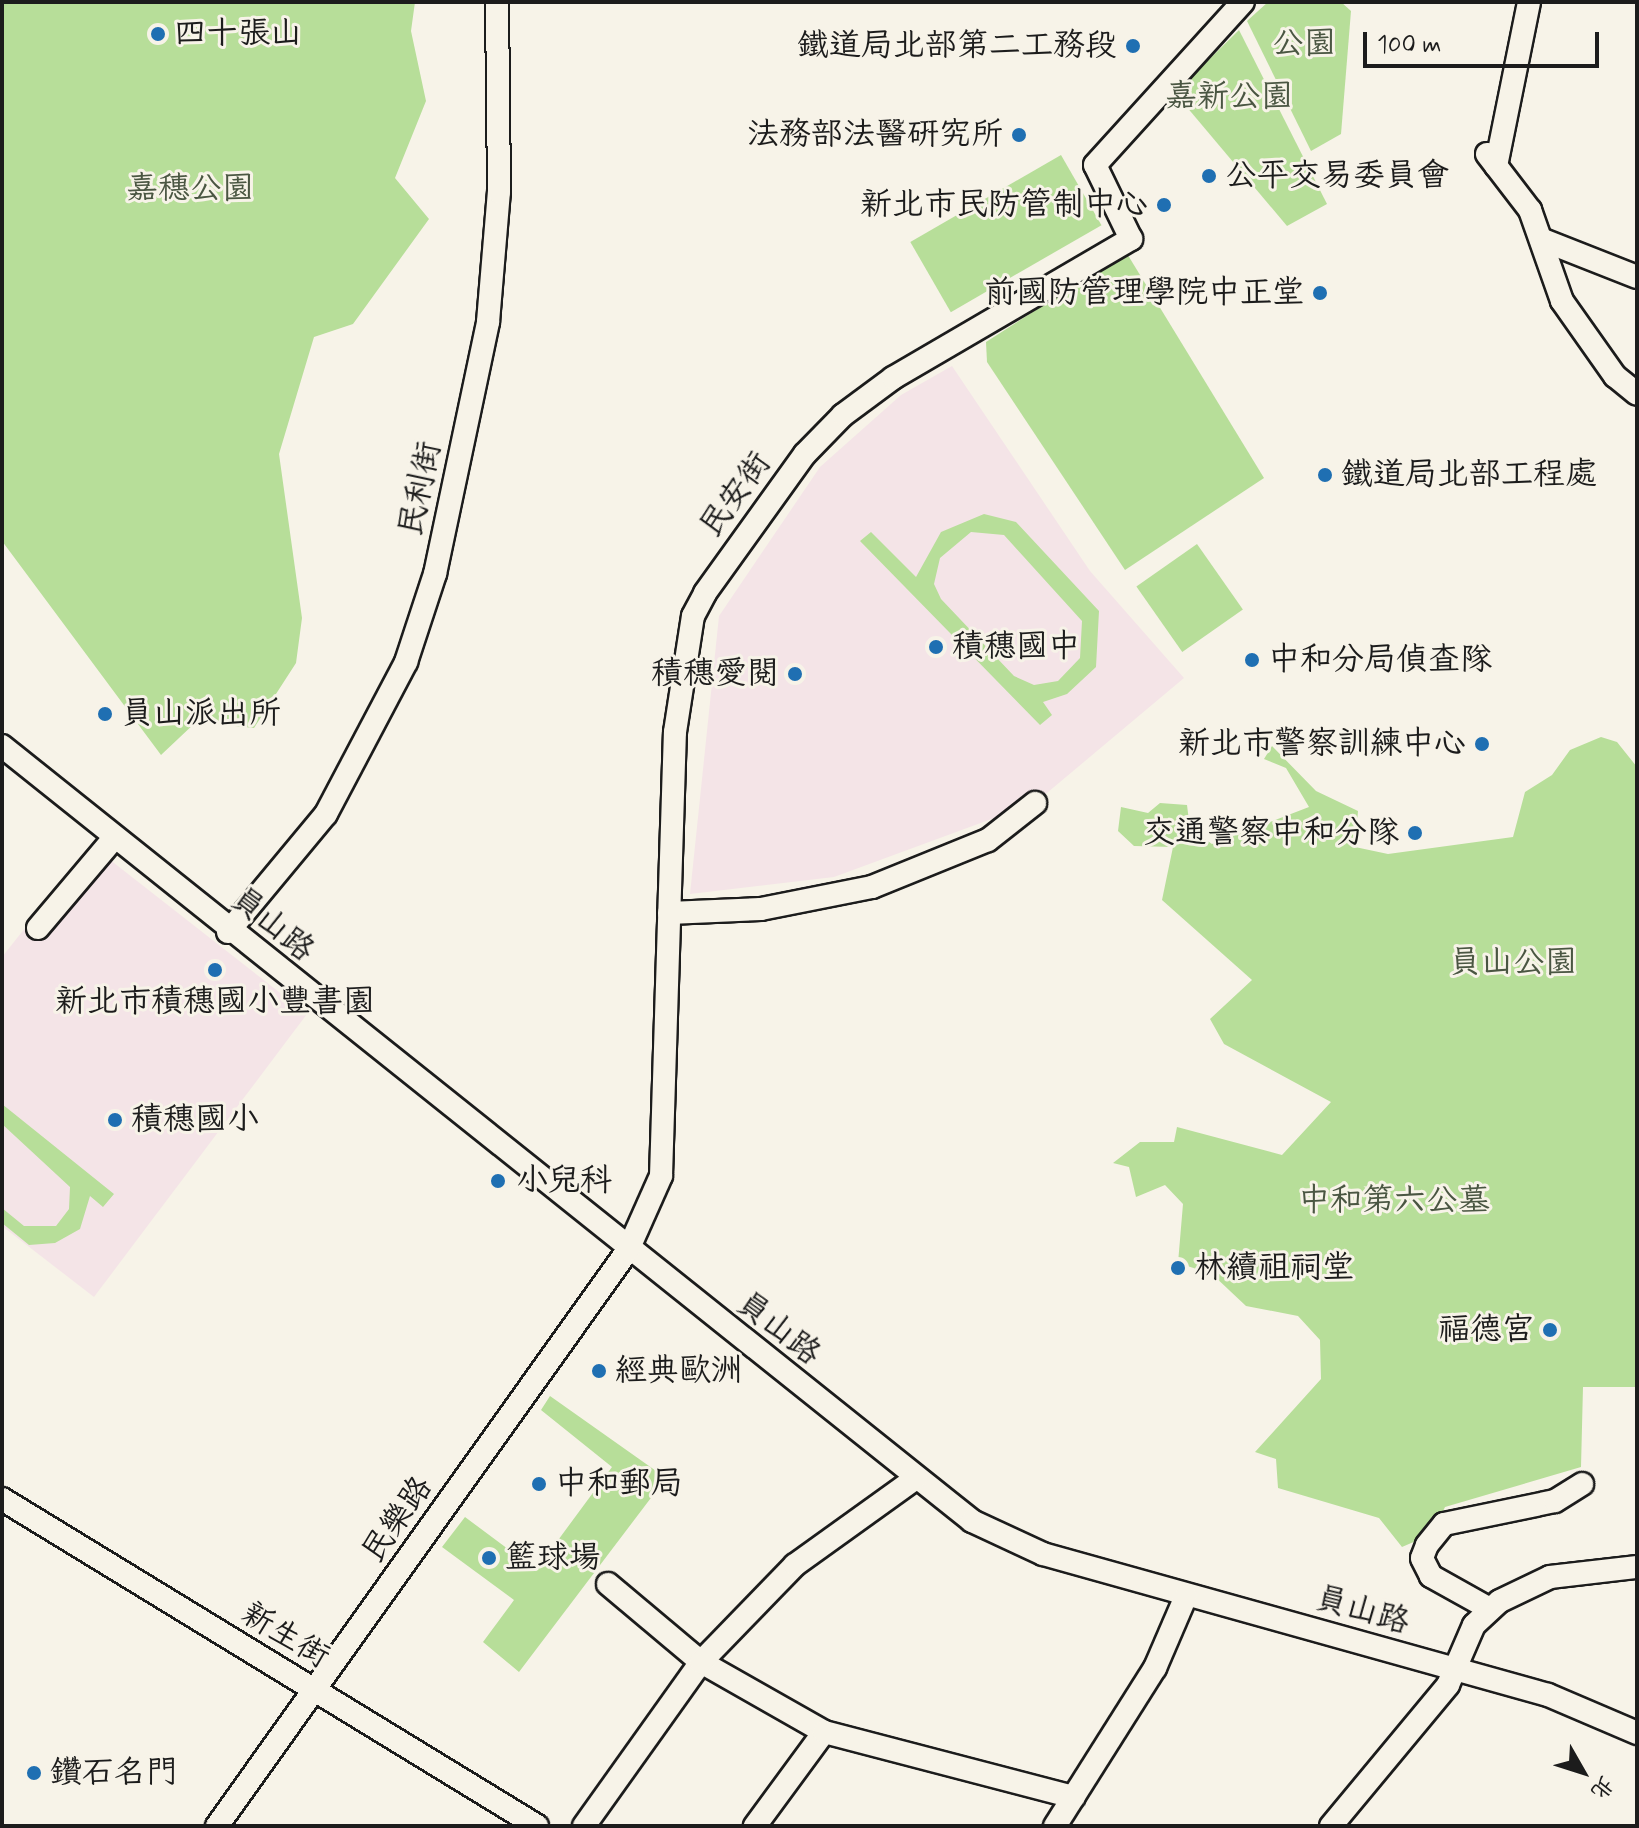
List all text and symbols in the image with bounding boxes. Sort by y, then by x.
place label: 四十張山 [174,15,302,53]
scale bar [1367,16,1603,66]
marker: 四十張山 [149,25,167,43]
park label: 公園 [1272,25,1336,63]
place label: 鐵道局北部第二工務段 [797,27,1117,65]
text: 100 m [1377,30,1441,61]
marker: 鐵道局北部第二工務段 [1124,37,1142,55]
park label: 嘉新公園 [1165,78,1293,116]
place label: 法務部法醫研究所 [747,116,1003,154]
marker: 法務部法醫研究所 [1010,126,1028,144]
place label: 公平交易委員會 [1225,157,1449,195]
marker: 公平交易委員會 [1200,167,1218,185]
park label: 嘉穗公園 [126,170,254,208]
place label: 新北市民防管制中心 [860,186,1148,224]
marker: 新北市民防管制中心 [1155,196,1173,214]
place label: 前國防管理學院中正堂 [984,274,1304,312]
marker: 前國防管理學院中正堂 [1311,284,1329,302]
street label: 民利街 [392,438,450,540]
street label: 民安街 [692,445,780,545]
place label: 鐵道局北部工程處 [1341,456,1597,494]
marker: 鐵道局北部工程處 [1316,466,1334,484]
place label: 積穗國中 [952,628,1080,666]
marker: 積穗國中 [927,638,945,656]
place label: 中和分局偵查隊 [1268,641,1492,679]
marker: 中和分局偵查隊 [1243,651,1261,669]
place label: 積穗愛閱 [651,655,779,693]
marker: 積穗愛閱 [786,665,804,683]
place label: 員山派出所 [121,695,281,733]
marker: 員山派出所 [96,705,114,723]
place label: 新北市警察訓練中心 [1178,725,1466,763]
marker: 新北市警察訓練中心 [1473,735,1491,753]
place label: 交通警察中和分隊 [1143,814,1399,852]
marker: 交通警察中和分隊 [1406,824,1424,842]
street label: 員山路 [223,880,321,970]
park label: 員山公園 [1449,944,1577,982]
marker: 新北市積穗國小豐書園 [206,961,224,979]
place label: 新北市積穗國小豐書園 [55,983,375,1021]
place label: 積穗國小 [131,1101,259,1139]
marker: 積穗國小 [106,1111,124,1129]
place label: 小兒科 [516,1162,612,1200]
marker: 小兒科 [487,1170,509,1192]
park label: 中和第六公墓 [1298,1182,1490,1220]
place label: 林續祖祠堂 [1194,1249,1354,1287]
marker: 林續祖祠堂 [1169,1259,1187,1277]
street label: 員山路 [728,1284,828,1374]
place label: 福德宮 [1438,1311,1534,1349]
marker: 福德宮 [1541,1321,1559,1339]
place label: 經典歐洲 [615,1352,743,1390]
marker: 經典歐洲 [590,1362,608,1380]
place label: 中和郵局 [555,1465,683,1503]
street label: 民樂路 [355,1470,441,1570]
marker: 中和郵局 [530,1475,548,1493]
place label: 籃球場 [505,1539,601,1577]
marker: 籃球場 [480,1549,498,1567]
street label: 員山路 [1311,1579,1413,1643]
street label: 新生街 [234,1595,336,1677]
north arrow [1543,1732,1623,1812]
place label: 鑽石名門 [50,1754,178,1792]
marker: 鑽石名門 [25,1764,43,1782]
text: 北 [1584,1770,1619,1804]

